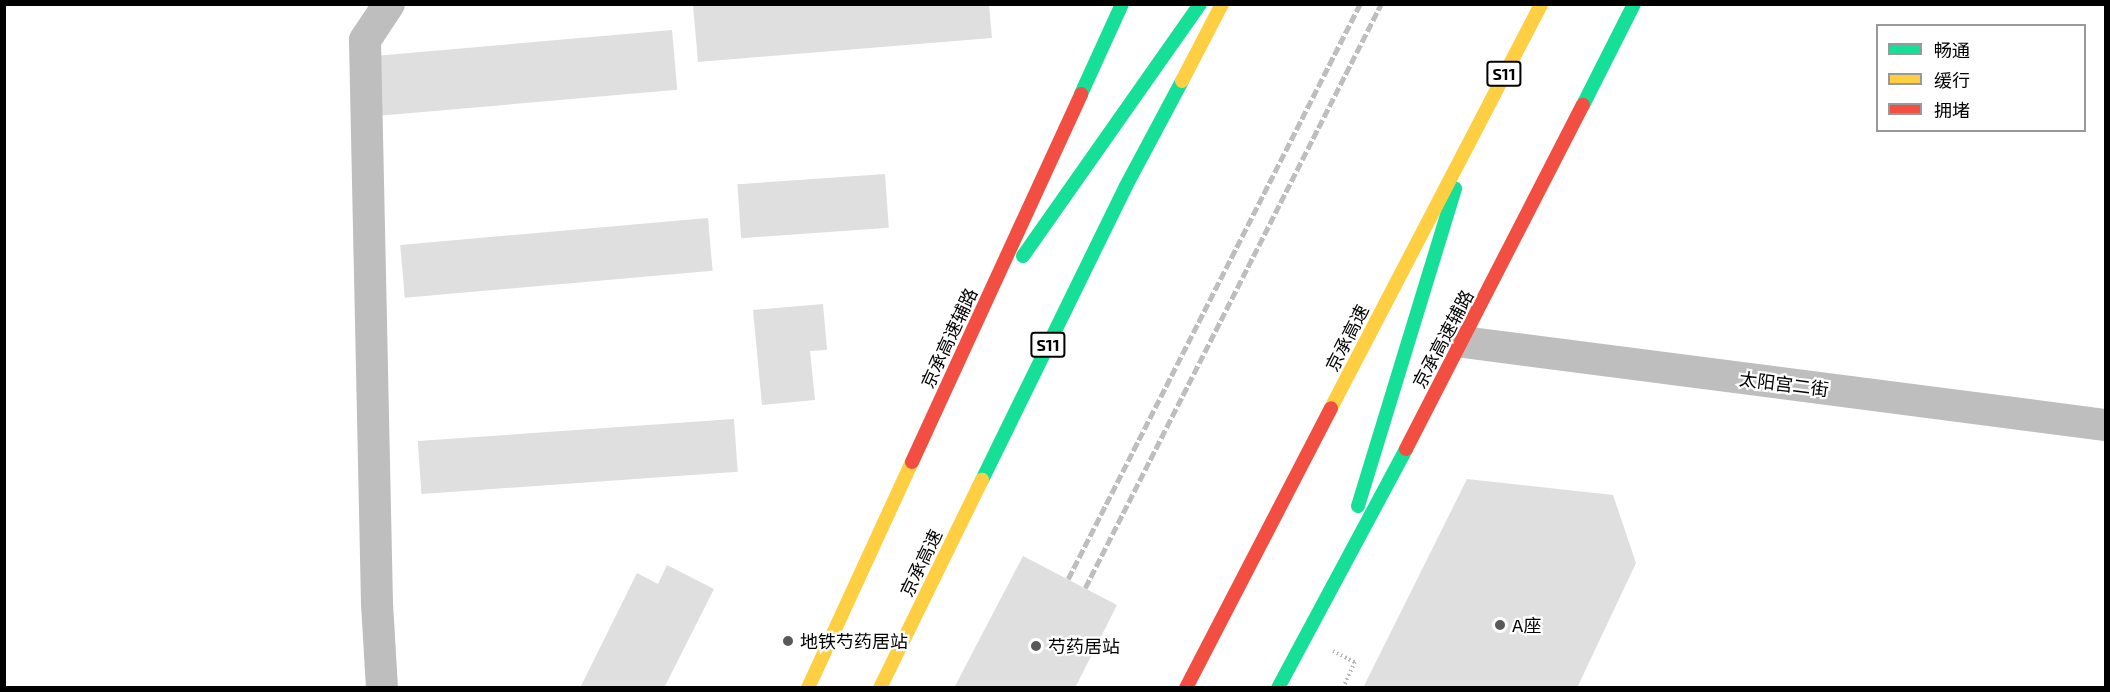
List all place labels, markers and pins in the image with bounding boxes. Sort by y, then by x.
place label: A座 [1512,614,1541,636]
marker: A座 [1493,618,1507,632]
place label: 地铁芍药居站 [800,630,908,652]
marker: 地铁芍药居站 [781,634,795,648]
place label: 芍药居站 [1048,635,1120,657]
marker: 芍药居站 [1029,639,1043,653]

